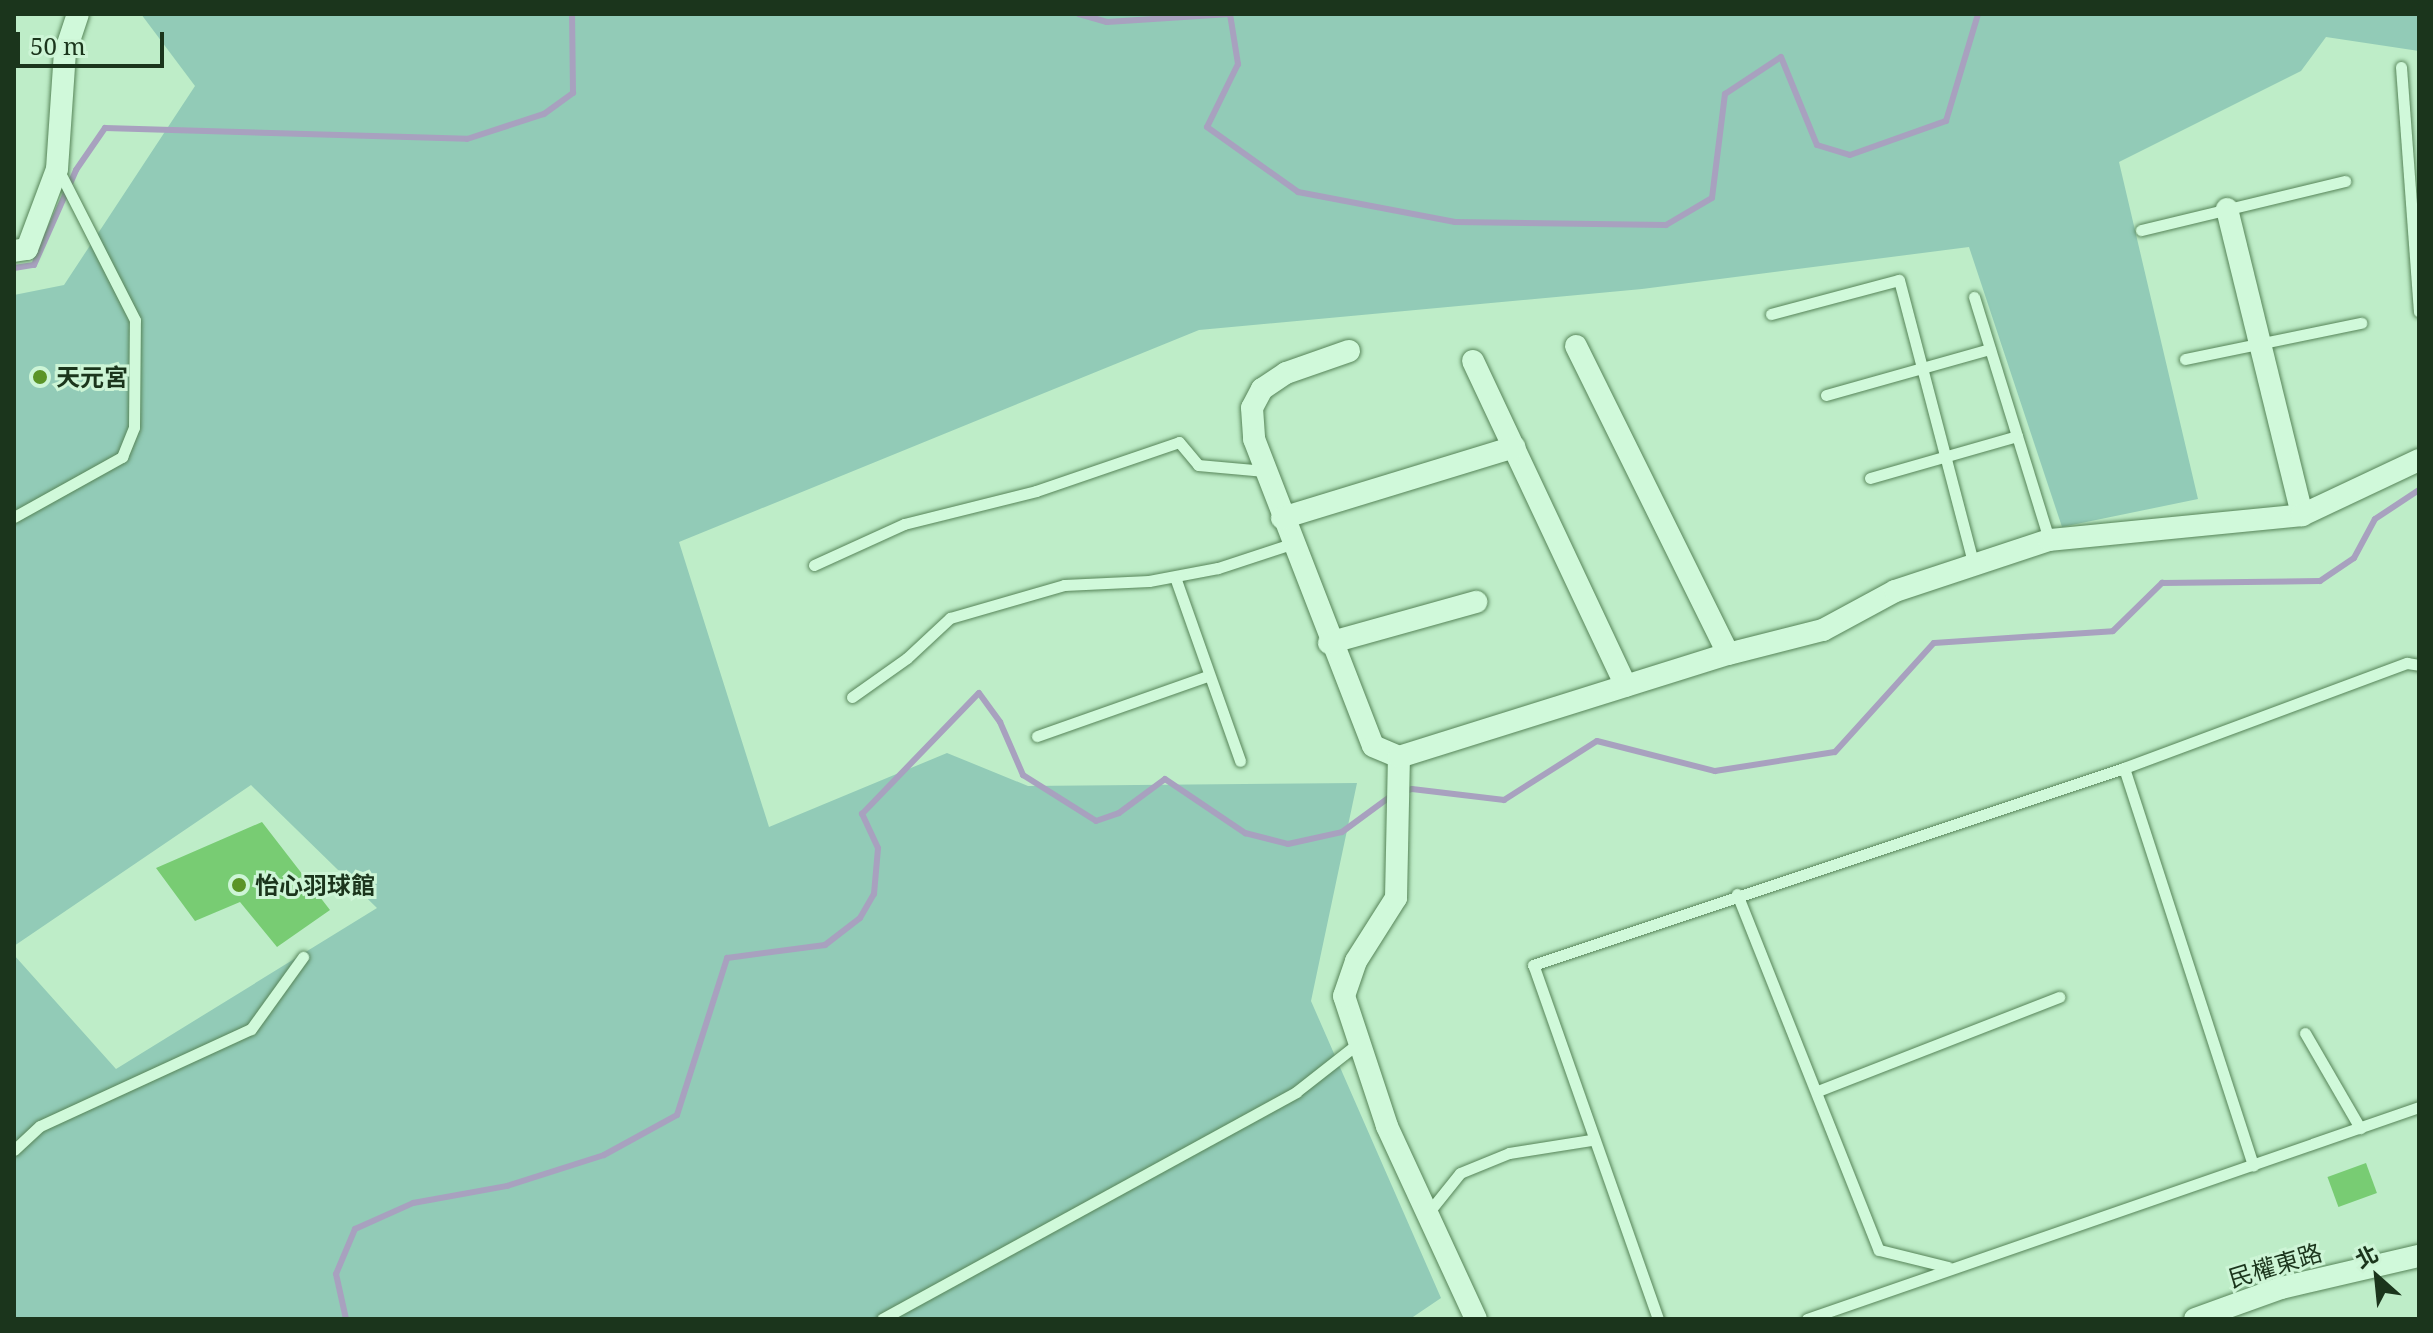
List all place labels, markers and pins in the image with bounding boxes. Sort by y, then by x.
place label: 天元宮 [56,363,128,391]
marker: 天元宮 [31,368,49,386]
place label: 怡心羽球館 [255,871,375,899]
marker: 怡心羽球館 [230,876,248,894]

